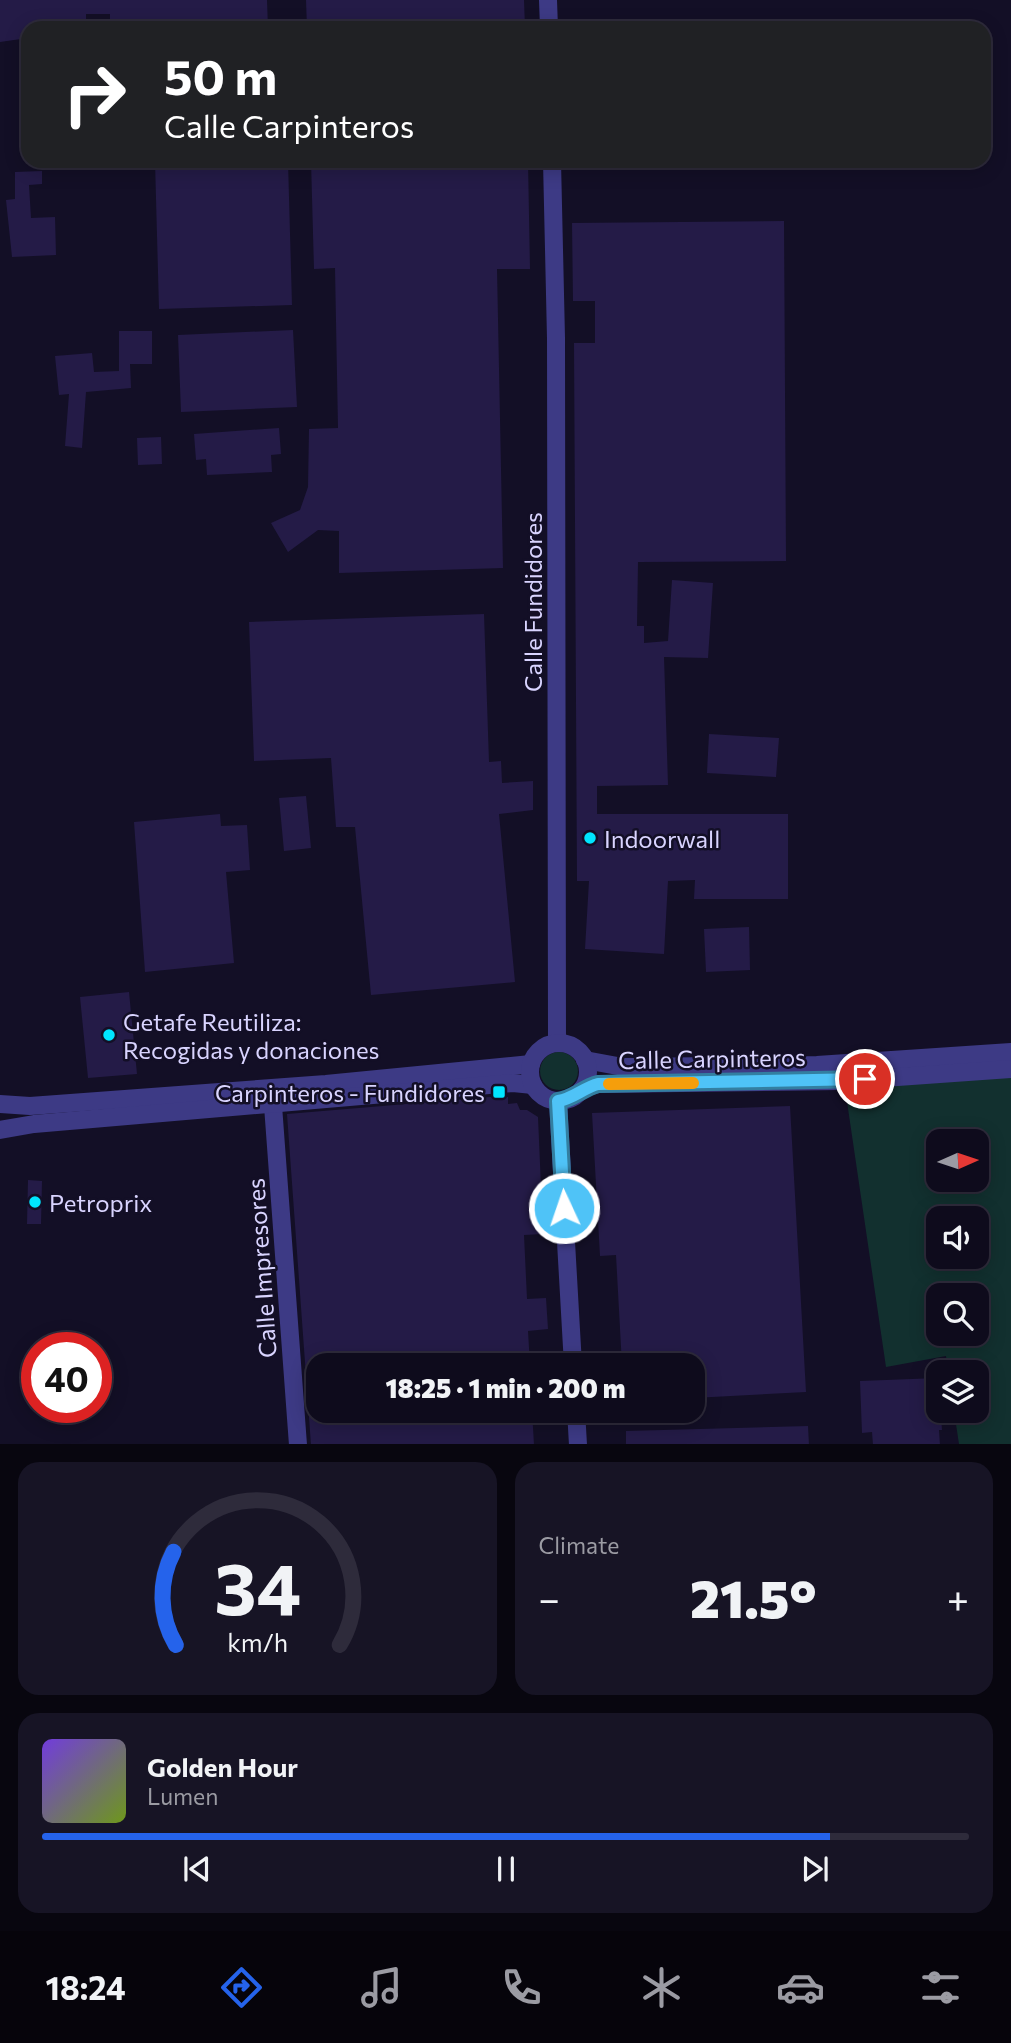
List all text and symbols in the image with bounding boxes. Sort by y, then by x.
text: 50 m [164,45,277,105]
icon: right [49,49,140,140]
text: Calle Carpinteros [164,105,414,145]
street label: Calle Fundidores [518,512,547,692]
place label: Indoorwall [604,824,720,853]
marker: Indoorwall [582,830,598,846]
place label: Getafe Reutiliza: Recogidas y donaciones [123,1007,380,1064]
marker: Getafe Reutiliza: Recogidas y donaciones [101,1027,117,1043]
street label: Calle Carpinteros [618,1042,806,1074]
pin [835,1049,895,1109]
icon: arrive [846,1060,884,1098]
place label: Carpinteros - Fundidores [215,1078,485,1107]
marker: Carpinteros - Fundidores [491,1084,507,1100]
north arrow [926,1129,989,1192]
map controls [926,1129,989,1423]
position arrow [527,1171,601,1245]
street label: Calle Impresores [240,1177,282,1359]
place label: Petroprix [49,1188,152,1217]
marker: Petroprix [27,1194,43,1210]
button: sound [926,1206,989,1269]
button: search [926,1283,989,1346]
speed limit sign: 40 [21,1332,112,1423]
button: layers [926,1360,989,1423]
text: 18:25 · 1 min · 200 m [385,1372,626,1403]
text: Climate [539,1531,620,1559]
text: 34 [214,1541,301,1630]
text: 21.5° [690,1565,817,1629]
text: − [539,1574,560,1621]
text: + [947,1574,969,1621]
text: km/h [227,1626,288,1656]
text: Golden Hour [147,1751,298,1782]
text: Lumen [147,1782,218,1810]
icon: previous [178,1850,216,1888]
icon: pause [487,1850,525,1888]
icon: next [796,1850,834,1888]
icon: directions [217,1963,266,2012]
icon: music [357,1963,406,2012]
icon: phone [497,1963,546,2012]
icon: climate [637,1963,686,2012]
icon: car [776,1963,825,2012]
icon: filters [916,1963,965,2012]
text: 18:24 [45,1967,126,2007]

